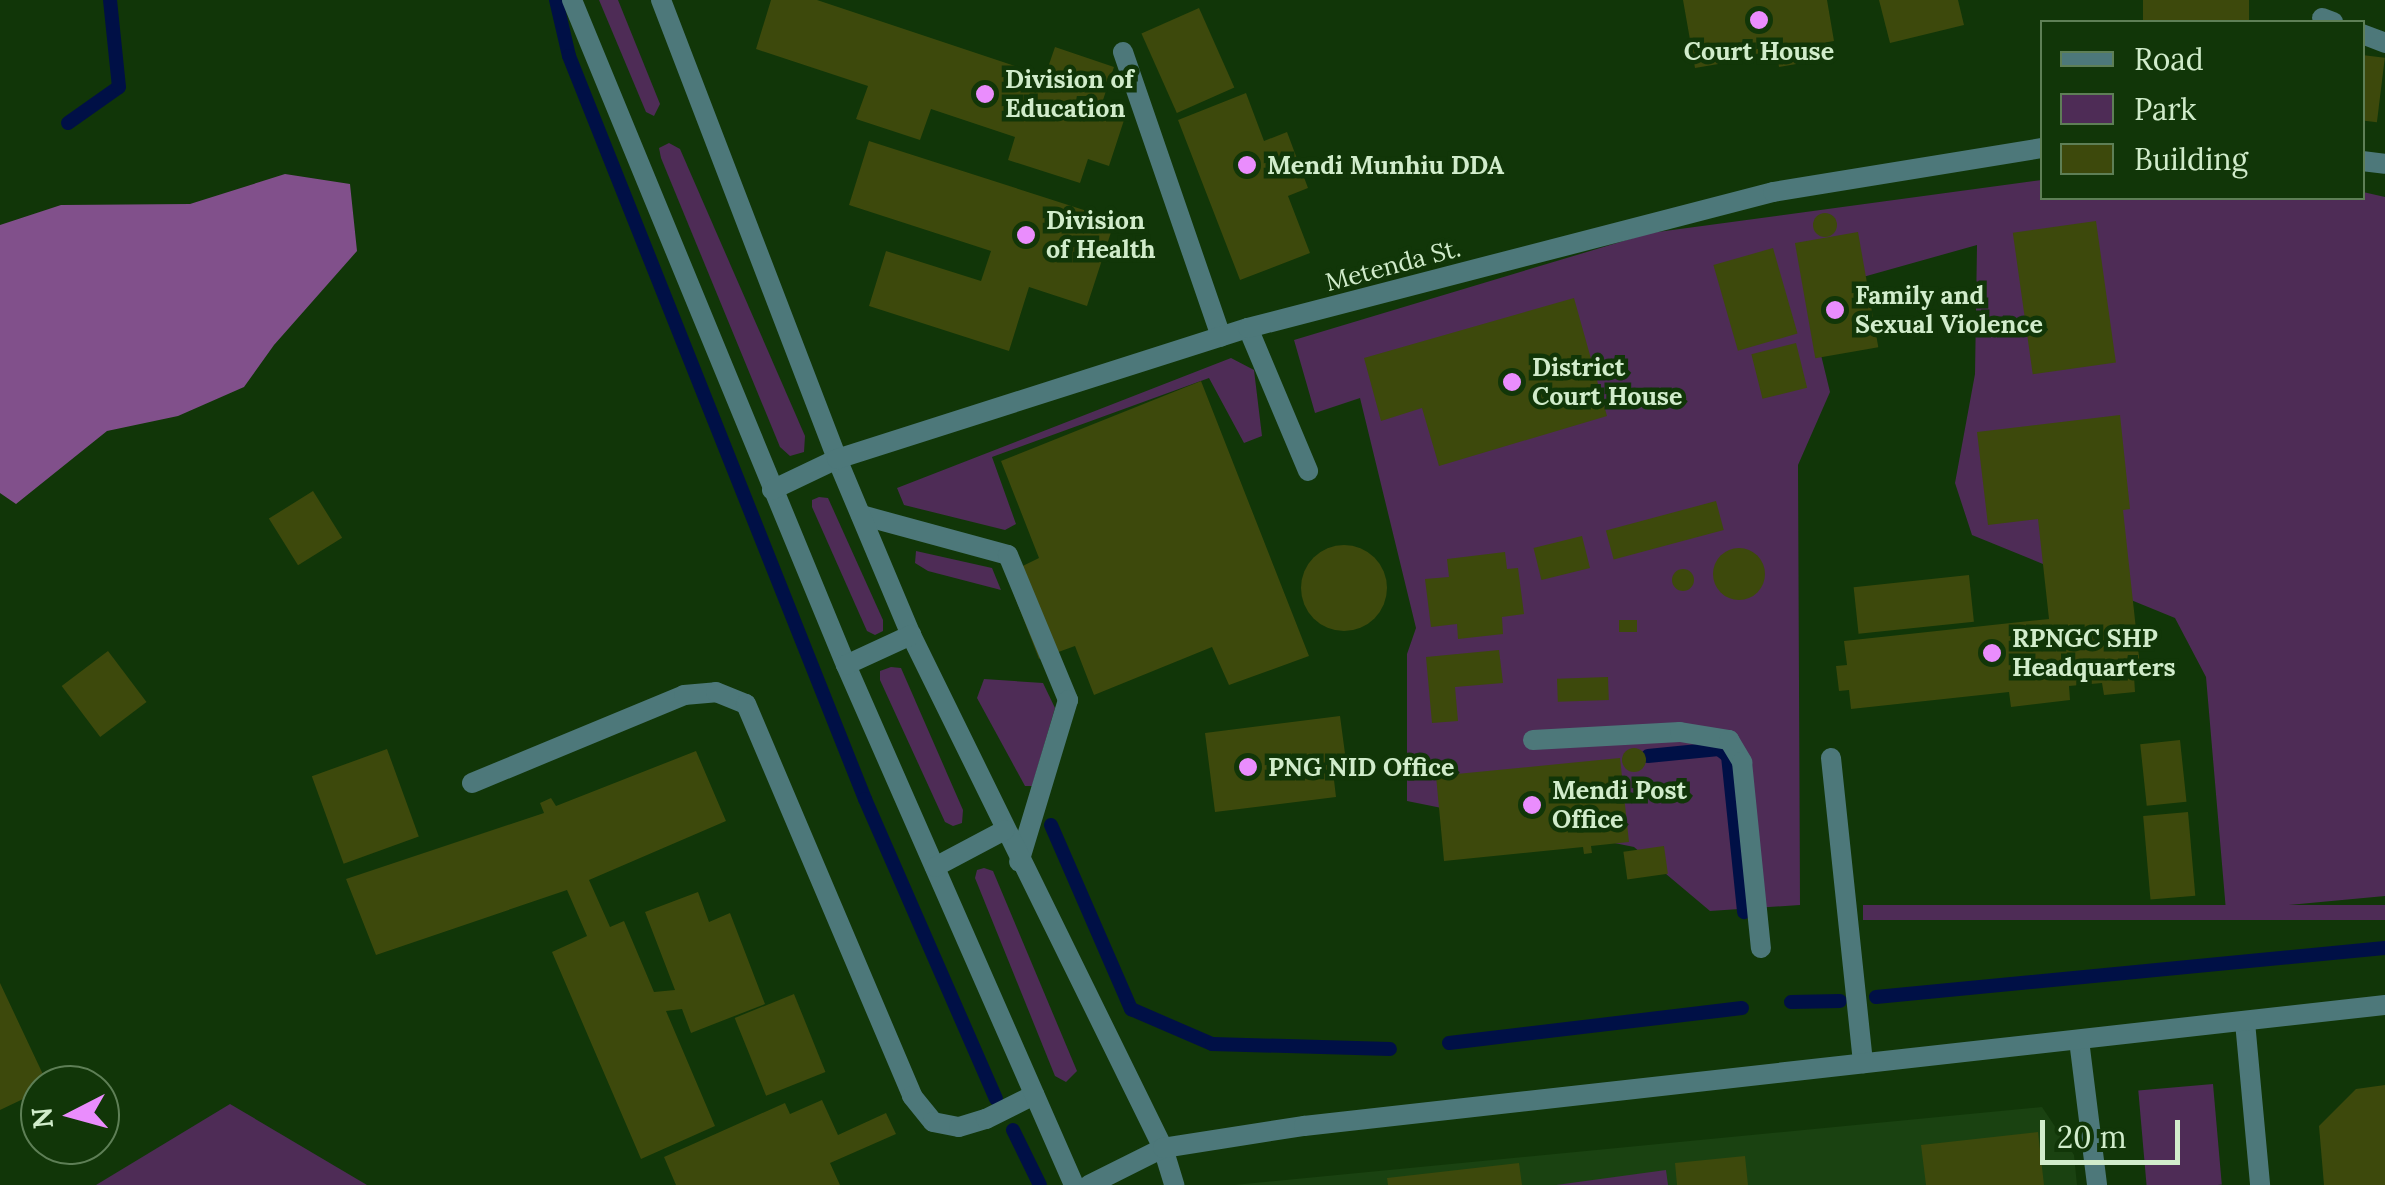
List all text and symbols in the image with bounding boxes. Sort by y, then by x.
marker: Court House [1748,9,1770,31]
legend [2040,20,2365,200]
place label: Court House [1684,36,1834,66]
text: Road [2134,40,2204,78]
place label: Division of Education [1005,65,1134,124]
marker: Division of Education [974,83,996,105]
text: Park [2134,90,2196,128]
text: Building [2134,140,2248,178]
place label: Mendi Munhiu DDA [1267,150,1504,180]
marker: Mendi Munhiu DDA [1236,154,1258,176]
place label: Division of Health [1046,206,1155,265]
marker: Division of Health [1015,224,1037,246]
street label: Metenda St. [1322,233,1464,297]
place label: Family and Sexual Violence [1855,281,2043,340]
marker: Family and Sexual Violence [1824,299,1846,321]
place label: District Court House [1532,353,1682,412]
marker: District Court House [1501,371,1523,393]
place label: RPNGC SHP Headquarters [2012,624,2176,683]
marker: RPNGC SHP Headquarters [1981,642,2003,664]
place label: PNG NID Office [1268,752,1454,782]
marker: PNG NID Office [1237,756,1259,778]
place label: Mendi Post Office [1552,776,1687,835]
marker: Mendi Post Office [1521,794,1543,816]
north arrow [20,1065,120,1165]
scale bar [2045,1100,2185,1162]
text: N [23,1105,61,1131]
text: 20 m [2057,1118,2126,1156]

